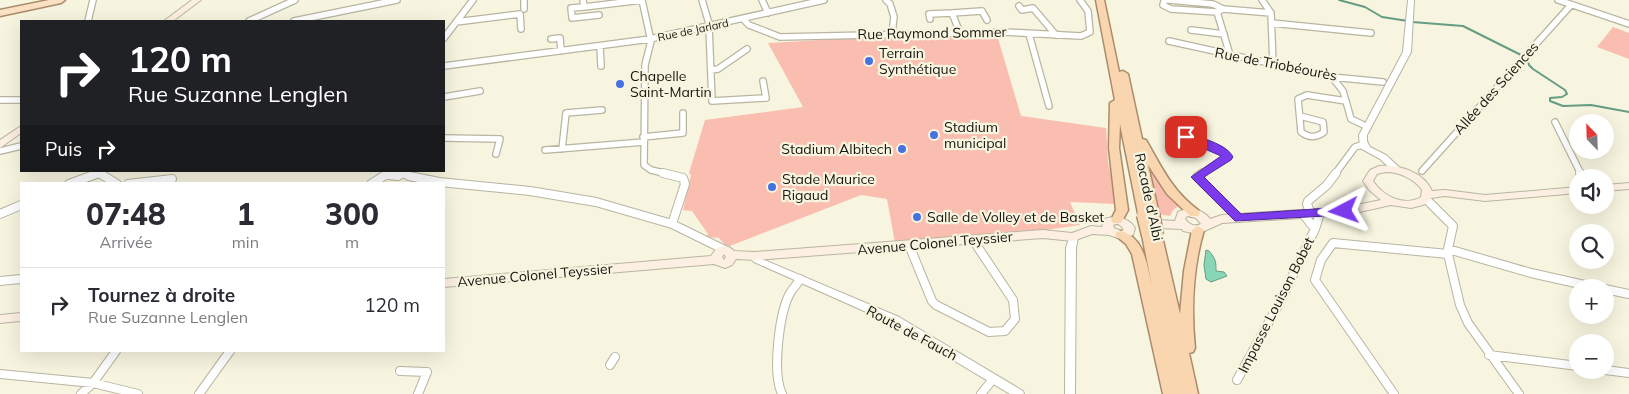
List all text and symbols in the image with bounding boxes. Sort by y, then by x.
street label: Rue de Jarlard [656,16,730,44]
street label: Rue Raymond Sommer [857,23,1008,43]
text: 120 m [128,37,232,81]
street label: Allée des Sciences [1450,38,1542,138]
icon: right [45,40,110,105]
street label: Rue de Triobéourès [1213,43,1339,85]
place label: Terrain Synthétique [879,44,956,78]
marker: Terrain Synthétique [863,55,875,67]
place label: Chapelle Saint-Martin [630,67,712,101]
marker: Chapelle Saint-Martin [614,78,626,90]
text: Rue Suzanne Lenglen [128,80,348,108]
north arrow [1569,114,1614,159]
map controls [1569,114,1614,379]
pin [1165,116,1207,158]
place label: Stadium municipal [944,118,1006,152]
icon: arrive [1172,123,1200,151]
marker: Stadium municipal [928,129,940,141]
icon: right [92,135,120,163]
text: Puis [45,137,82,161]
place label: Stadium Albitech [781,140,892,158]
marker: Stadium Albitech [896,143,908,155]
street label: Rocade d'Albi [1131,151,1167,243]
button: sound [1569,169,1614,214]
place label: Stade Maurice Rigaud [782,170,875,204]
marker: Stade Maurice Rigaud [766,181,778,193]
position arrow [1317,184,1369,236]
text: 07:48 [86,195,166,233]
text: 1 [236,195,254,233]
text: 300 [325,195,379,233]
place label: Salle de Volley et de Basket [927,208,1104,226]
marker: Salle de Volley et de Basket [911,211,923,223]
button: search [1569,224,1614,269]
street label: Avenue Colonel Teyssier [857,227,1014,259]
text: Arrivée [99,232,152,252]
text: min [232,232,259,252]
text: m [345,232,359,252]
street label: Impasse Louison Bobet [1234,234,1318,376]
street label: Avenue Colonel Teyssier [457,259,614,291]
button: + [1569,279,1614,324]
text: Tournez à droite [88,283,235,307]
icon: right [45,291,73,319]
text: 120 m [364,293,420,317]
street label: Route de Fauch [863,301,961,365]
text: Rue Suzanne Lenglen [88,307,248,327]
button: − [1569,334,1614,379]

